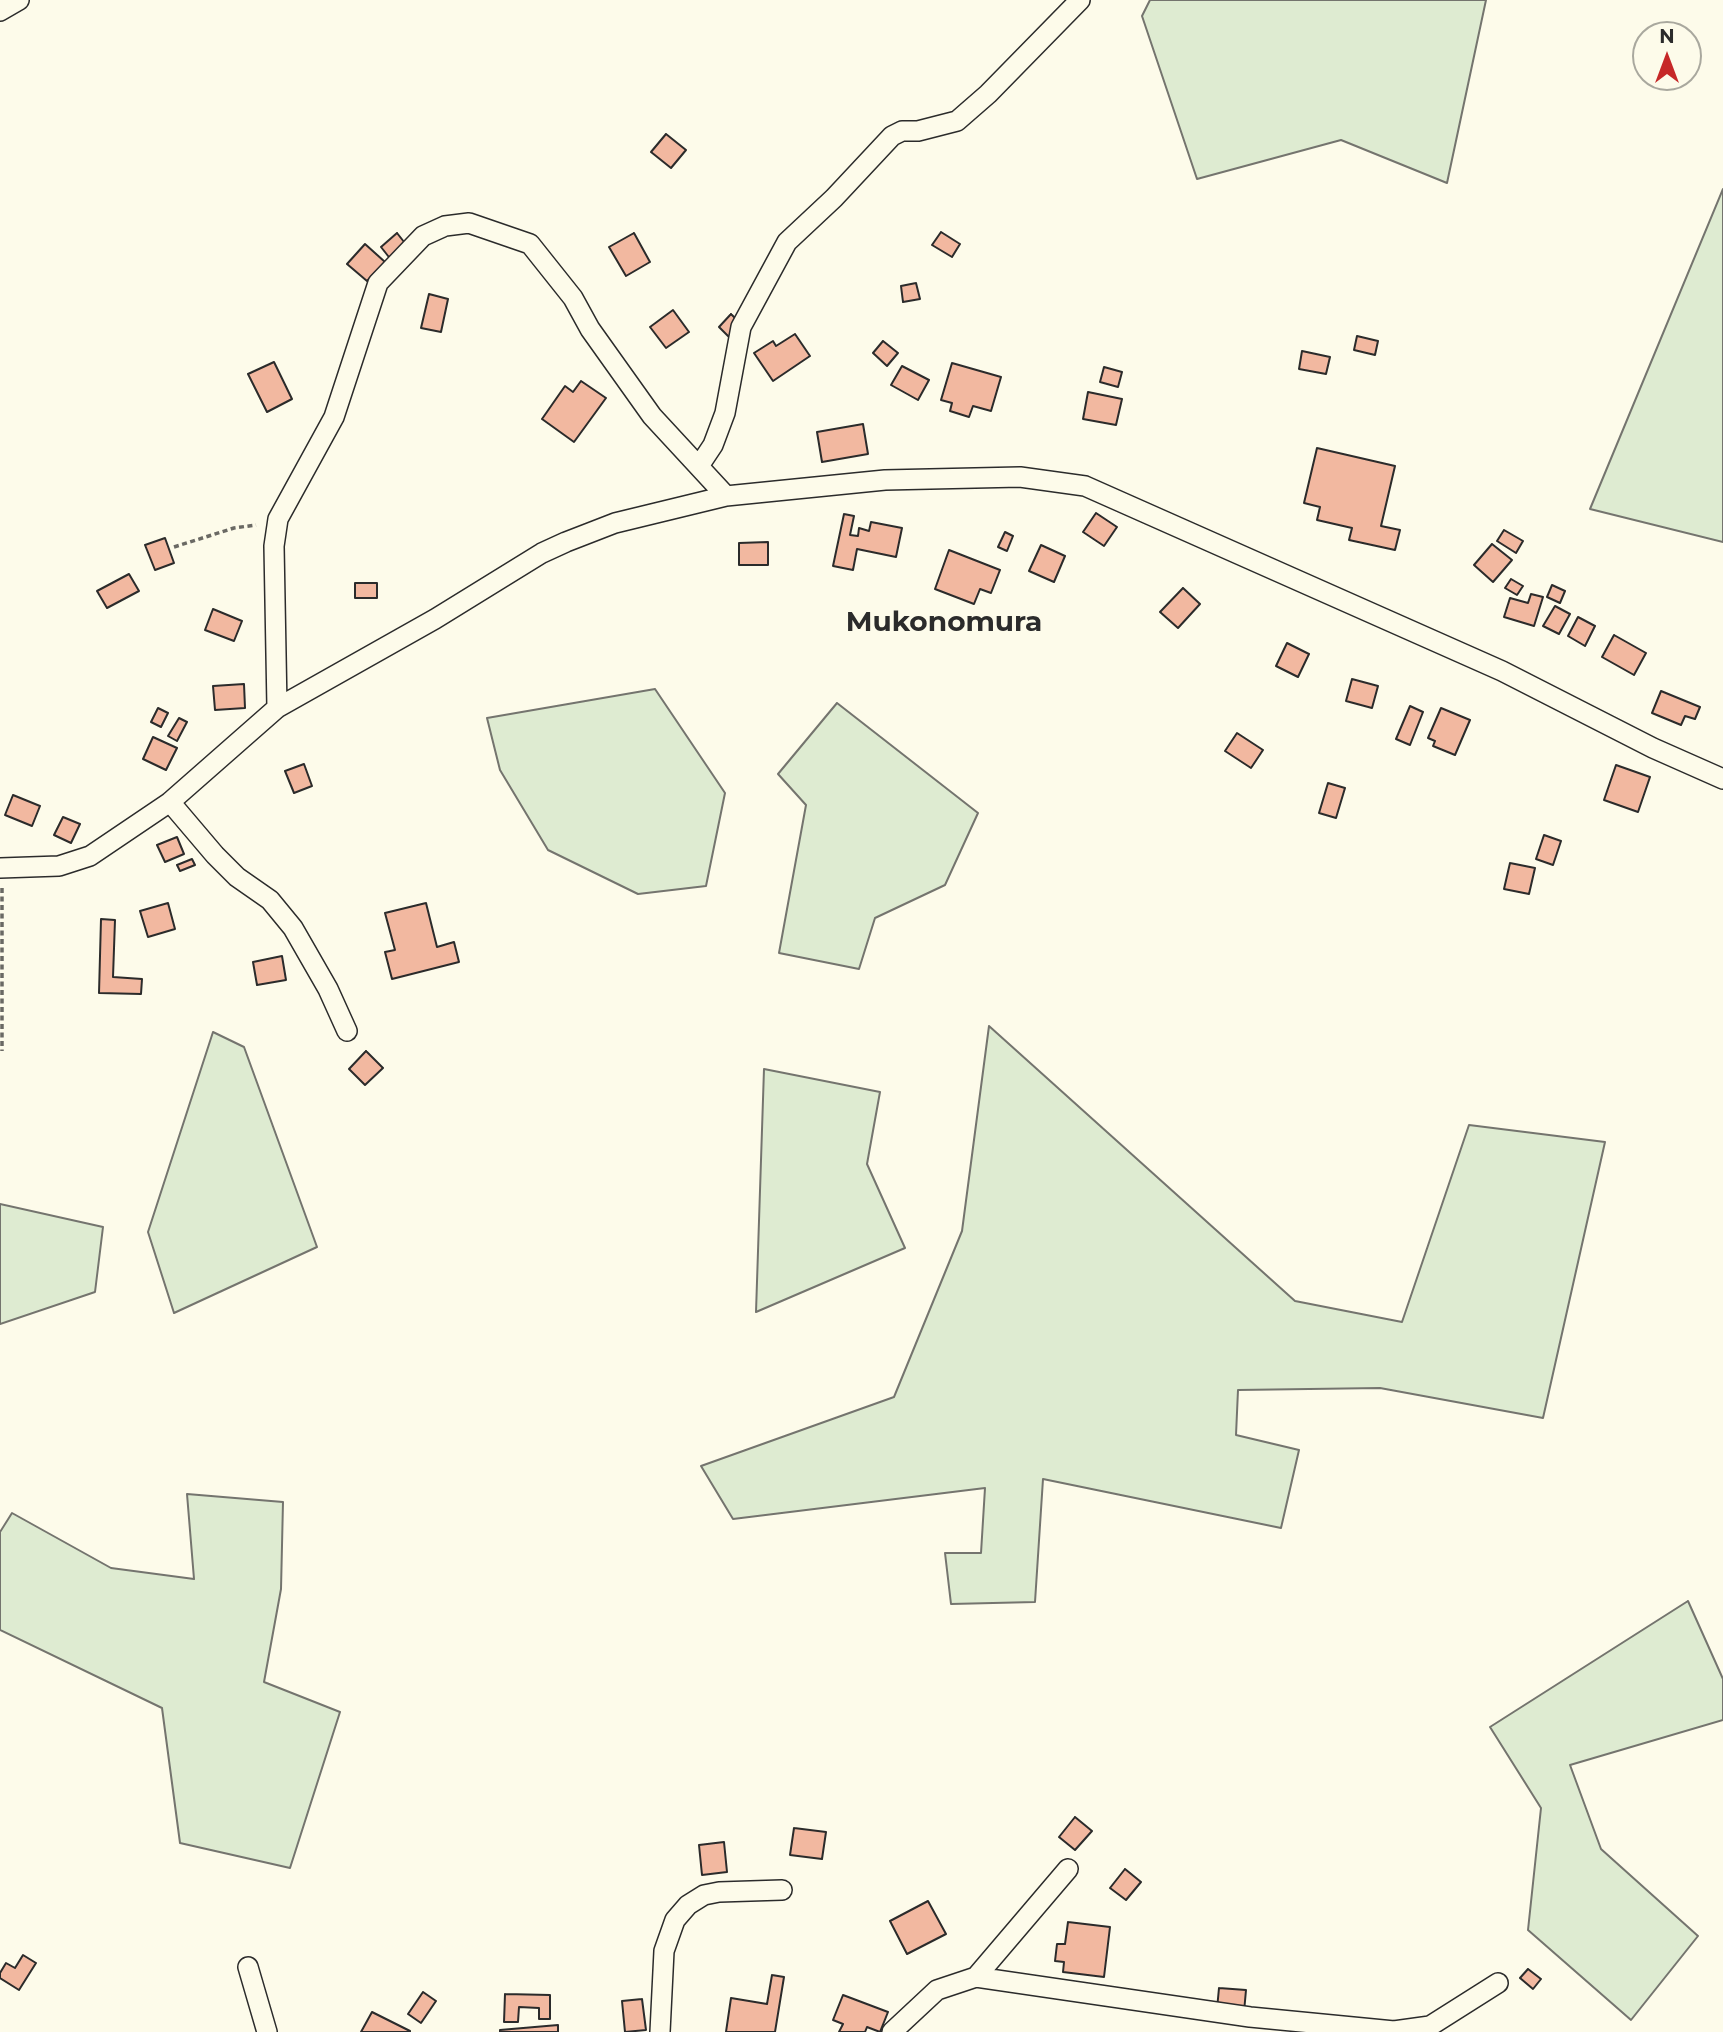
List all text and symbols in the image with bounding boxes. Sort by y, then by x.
north arrow [1632,21,1702,91]
text: N [1659,25,1675,48]
district label: Mukonomura [846,606,1042,640]

